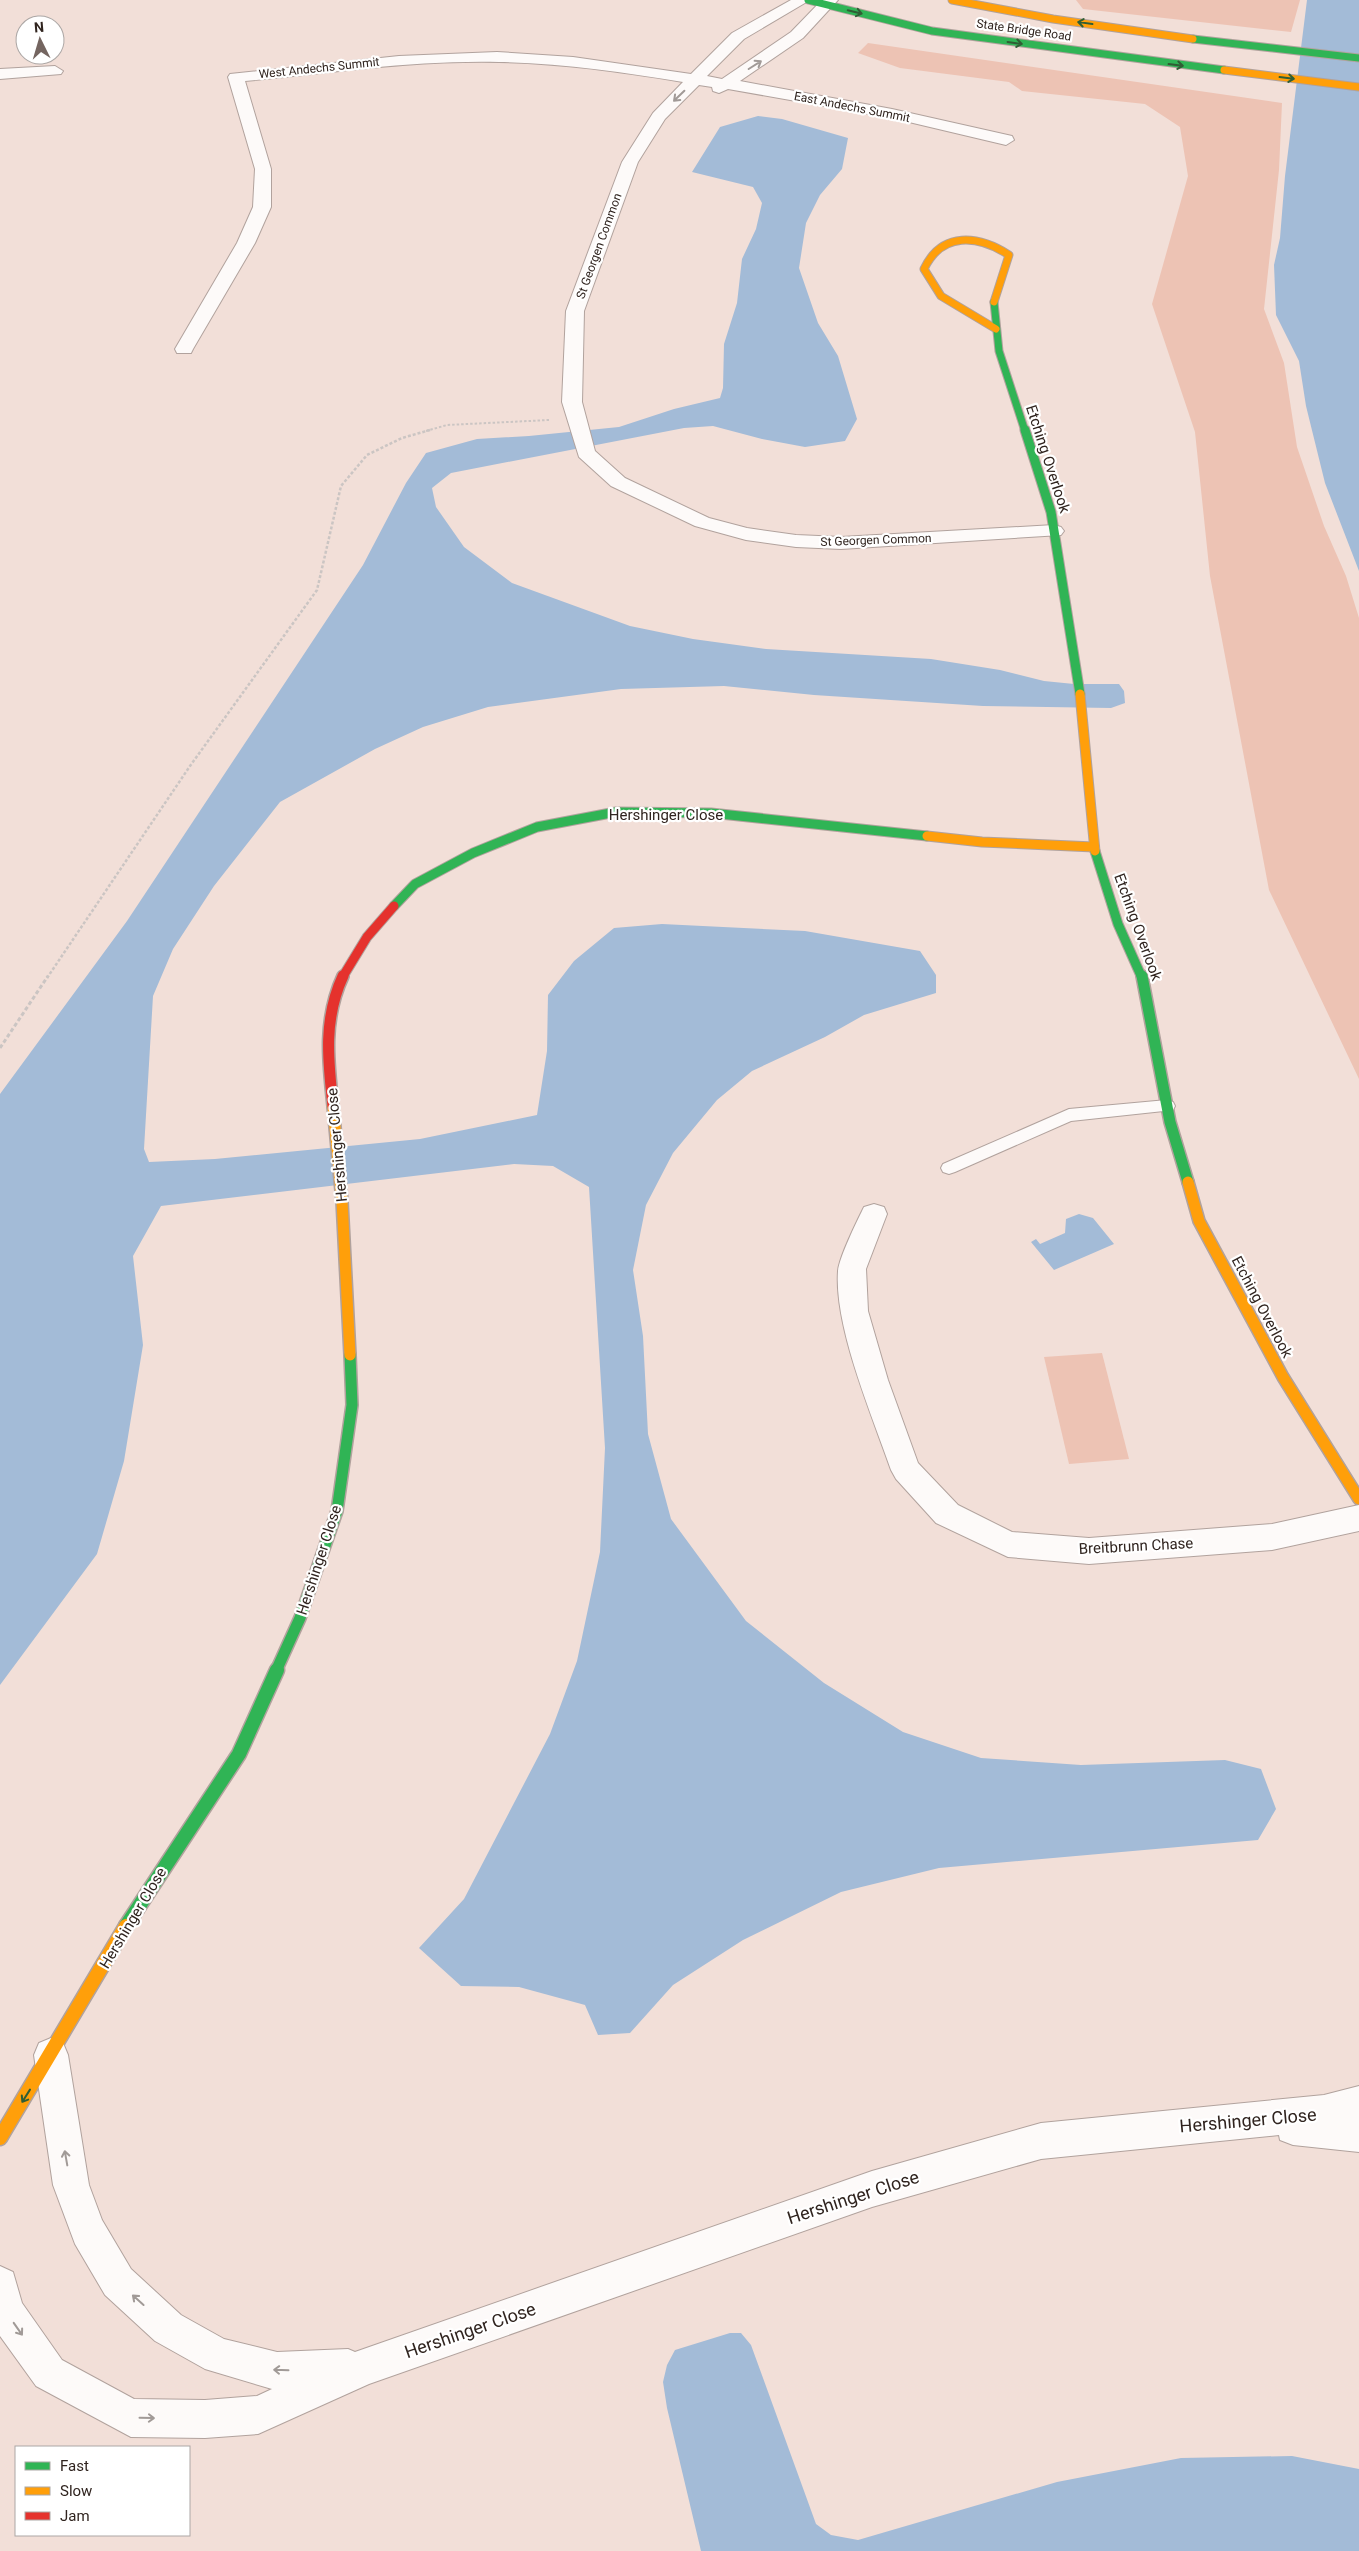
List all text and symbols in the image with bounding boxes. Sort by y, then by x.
one-way arrow [847,8,863,17]
north arrow [15,15,65,65]
street label: State Bridge Road [976,16,1072,44]
one-way arrow [1077,18,1093,28]
text: N [33,19,44,35]
one-way arrow [1006,38,1022,48]
street label: West Andechs Summit [258,55,380,81]
one-way arrow [747,59,761,69]
one-way arrow [1168,60,1184,70]
one-way arrow [1279,73,1295,83]
street label: East Andechs Summit [793,89,911,125]
one-way arrow [673,90,686,102]
street label: St Georgen Common [573,191,625,301]
street label: Etching Overlook [1022,403,1074,516]
street label: St Georgen Common [820,531,932,549]
street label: Hershinger Close [609,806,723,824]
street label: Etching Overlook [1110,871,1166,983]
street label: Hershinger Close [323,1087,351,1203]
street label: Etching Overlook [1228,1253,1297,1361]
street label: Hershinger Close [293,1503,345,1617]
street label: Breitbrunn Chase [1078,1534,1194,1558]
street label: Hershinger Close [96,1864,170,1972]
one-way arrow [20,2089,30,2103]
street label: Hershinger Close [1179,2104,1317,2136]
one-way arrow [61,2151,71,2167]
street label: Hershinger Close [784,2166,922,2228]
one-way arrow [131,2295,144,2306]
street label: Hershinger Close [402,2298,538,2362]
one-way arrow [13,2322,23,2336]
one-way arrow [273,2366,289,2375]
one-way arrow [138,2413,154,2423]
legend [15,2446,190,2536]
text: Fast [60,2457,89,2475]
text: Slow [60,2482,92,2500]
text: Jam [60,2507,90,2525]

